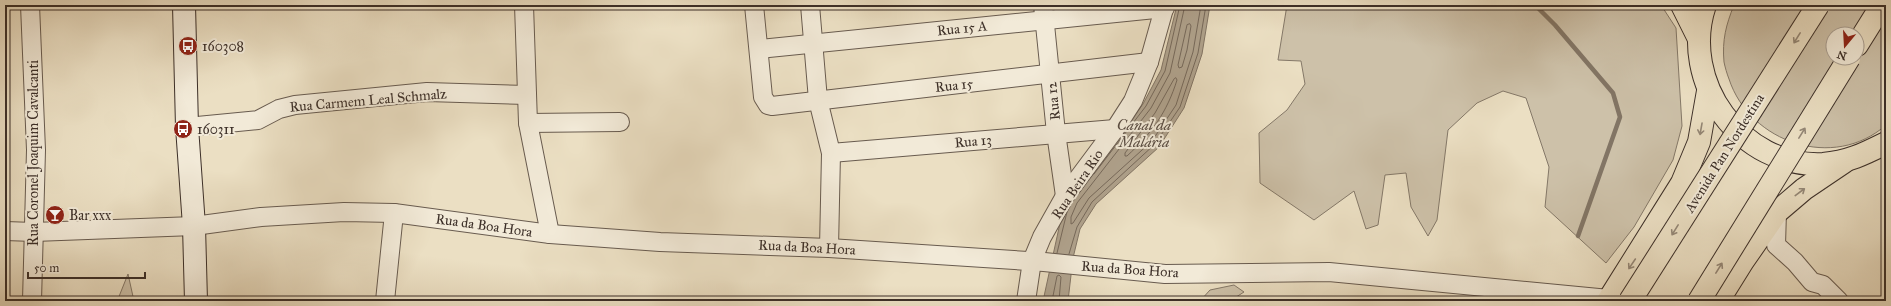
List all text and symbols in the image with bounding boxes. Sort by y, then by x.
street label: Rua 15 A [936,17,989,40]
north arrow [1825,26,1865,66]
one-way arrow [1792,32,1800,44]
bus stop icon: 160308 [177,35,199,57]
place label: 160308 [202,38,244,55]
text: N [1835,47,1849,63]
street label: Rua Coronel Joaquim Cavalcanti [25,60,43,246]
street label: Rua 15 [934,75,974,96]
street label: Rua 12 [1043,81,1064,121]
street label: Rua Carmem Leal Schmalz [289,85,448,116]
street label: Avenida Pan Nordestina [1680,91,1768,217]
water label: Canal da Malária [1117,116,1171,151]
bus stop icon: 160311 [172,118,194,140]
place label: 160311 [197,121,235,138]
one-way arrow [1697,122,1705,135]
one-way arrow [1798,128,1807,139]
street label: Rua 13 [954,131,992,152]
street label: Rua Beira Rio [1048,146,1107,222]
one-way arrow [1794,188,1805,197]
bar icon: Bar xxx [44,204,66,226]
place label: Bar xxx [69,207,112,224]
street label: Rua da Boa Hora [434,210,534,241]
one-way arrow [1670,225,1679,236]
street label: Rua da Boa Hora [758,236,856,259]
scale bar [28,254,145,280]
street label: Rua da Boa Hora [1081,258,1179,281]
one-way arrow [1628,258,1636,269]
text: 50 m [34,261,59,275]
one-way arrow [1716,262,1724,274]

